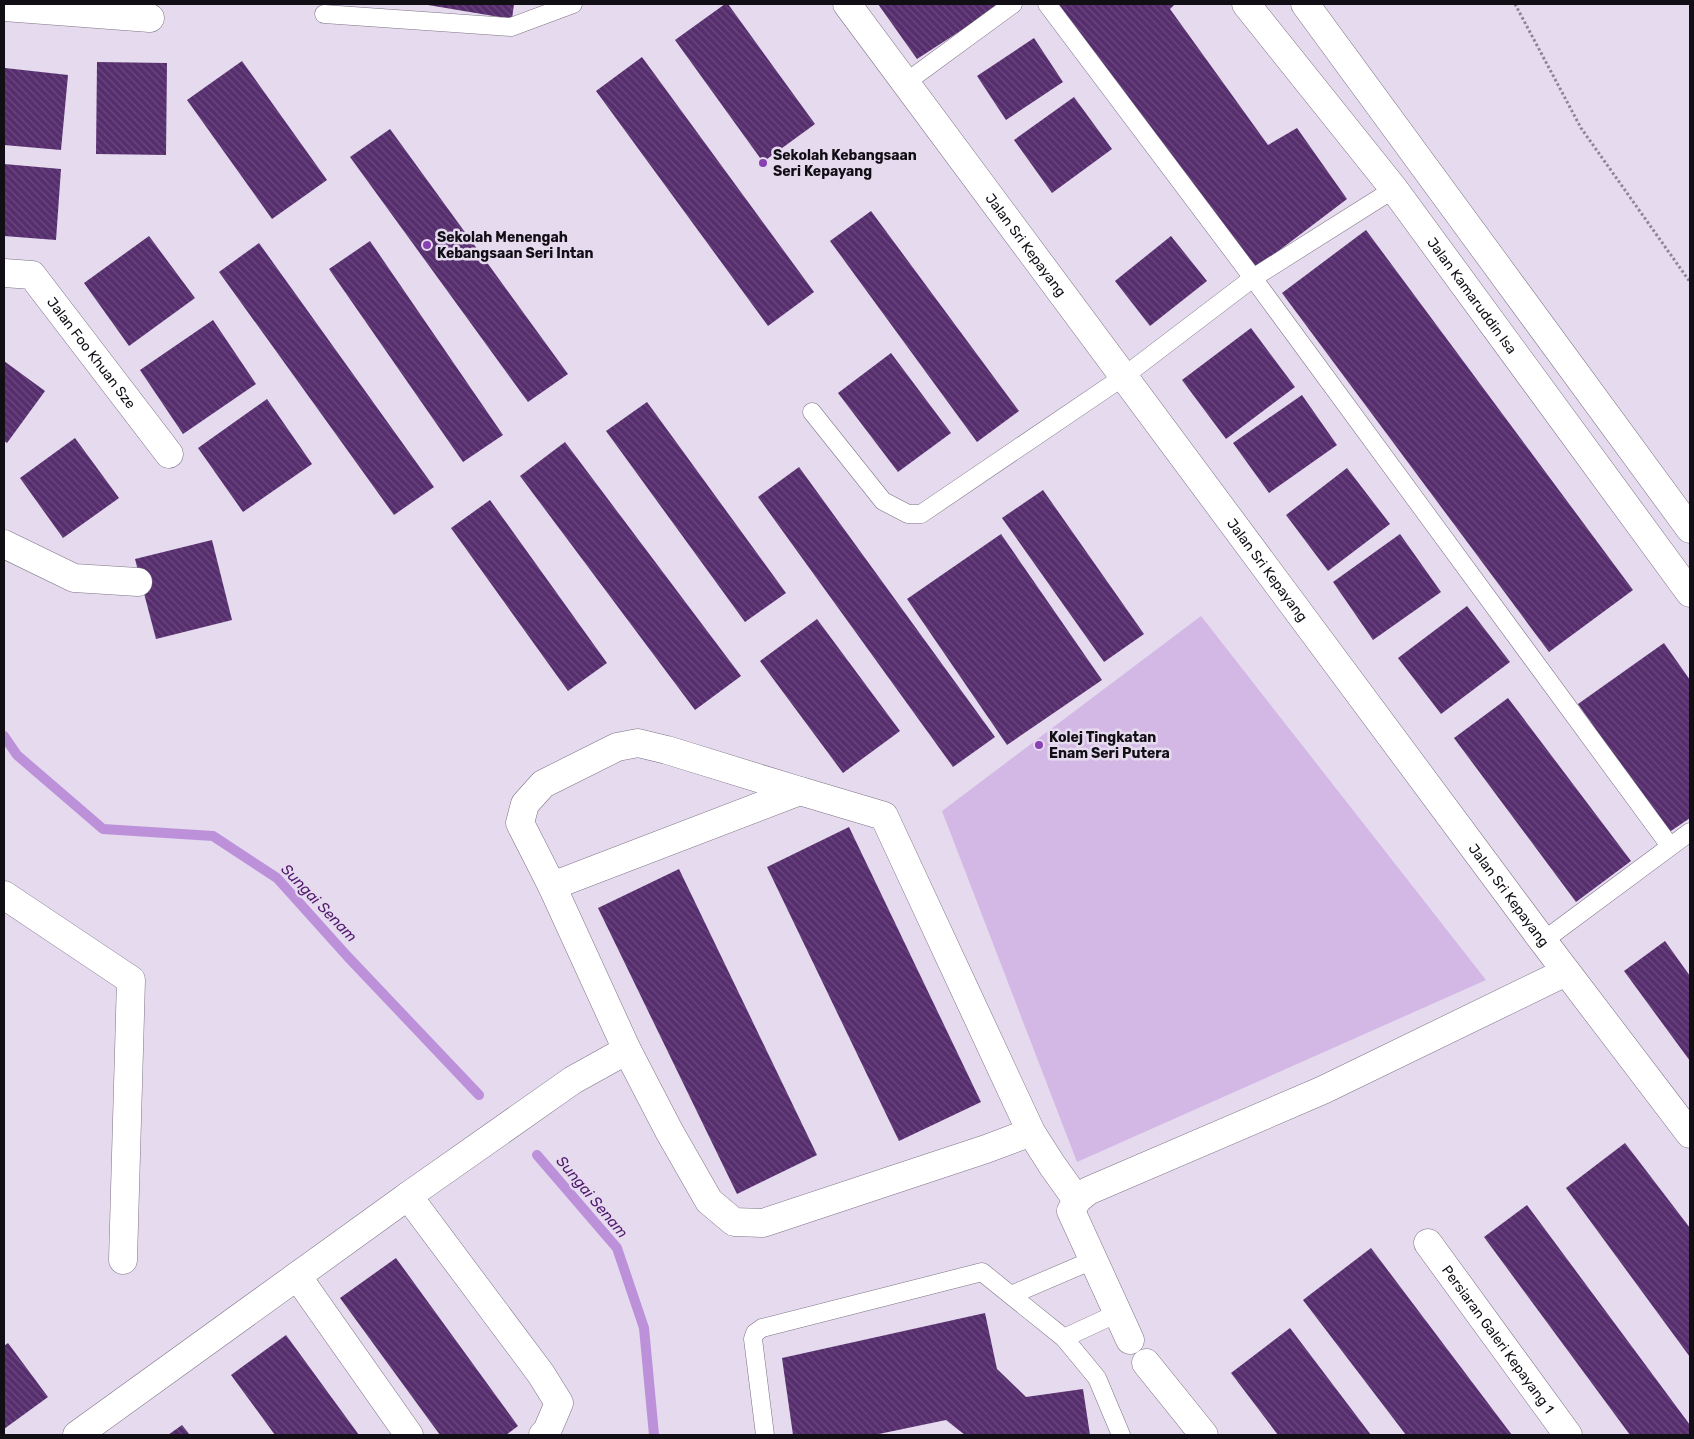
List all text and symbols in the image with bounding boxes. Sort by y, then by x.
place label: Sekolah Kebangsaan Seri Kepayang [773,147,917,180]
marker: Sekolah Kebangsaan Seri Kepayang [757,157,769,169]
street label: Jalan Sri Kepayang [982,190,1069,300]
place label: Sekolah Menengah Kebangsaan Seri Intan [437,229,594,262]
street label: Jalan Kamaruddin Isa [1423,234,1520,357]
marker: Sekolah Menengah Kebangsaan Seri Intan [421,239,433,251]
street label: Jalan Foo Khuan Sze [43,294,139,412]
street label: Jalan Sri Kepayang [1223,515,1311,625]
place label: Kolej Tingkatan Enam Seri Putera [1049,729,1170,762]
marker: Kolej Tingkatan Enam Seri Putera [1033,739,1045,751]
street label: Jalan Sri Kepayang [1465,840,1552,950]
water label: Sungai Senam [277,860,361,946]
water label: Sungai Senam [553,1152,631,1242]
street label: Persiaran Galeri Kepayang 1 [1438,1262,1557,1417]

